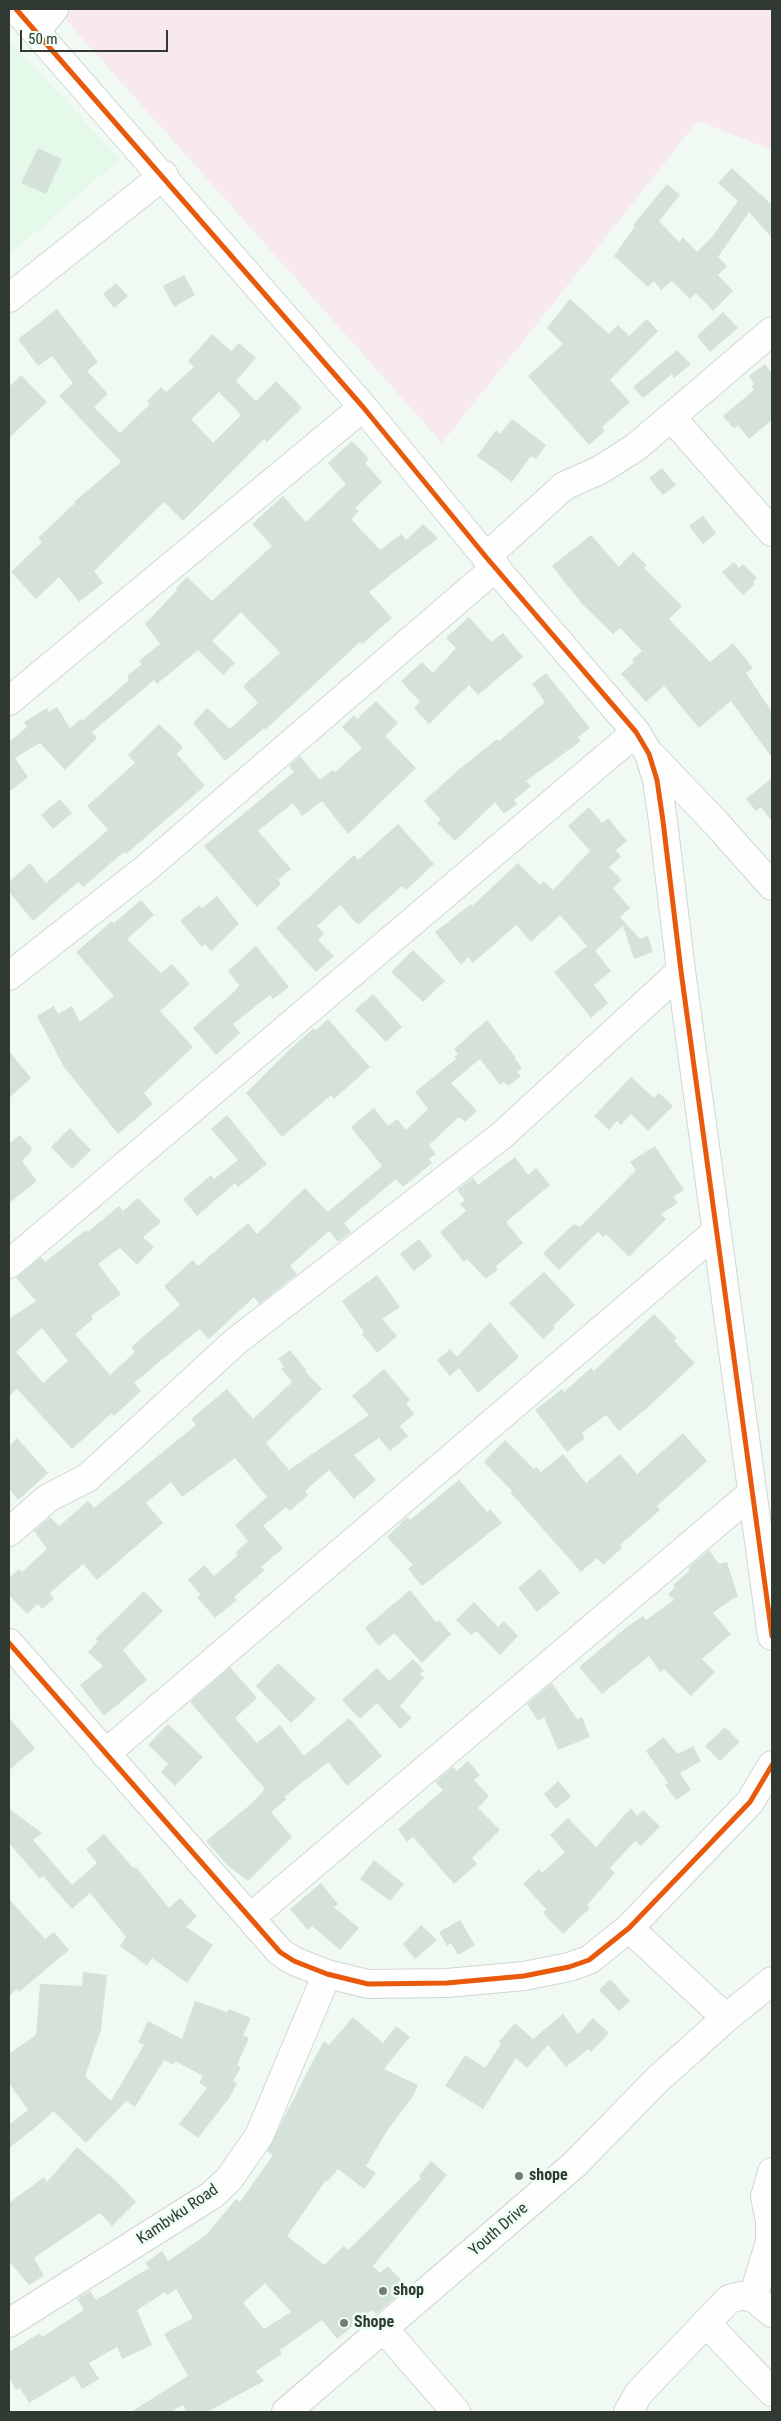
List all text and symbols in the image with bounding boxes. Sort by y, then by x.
scale bar [22,20,170,52]
text: 50 m [28,30,58,48]
place label: shope [529,2166,568,2186]
marker: shope [513,2170,525,2182]
street label: Kambvku Road [134,2181,222,2249]
street label: Youth Drive [466,2199,532,2261]
place label: shop [393,2281,424,2301]
marker: shop [377,2285,389,2297]
place label: Shope [354,2313,394,2333]
marker: Shope [338,2317,350,2329]

